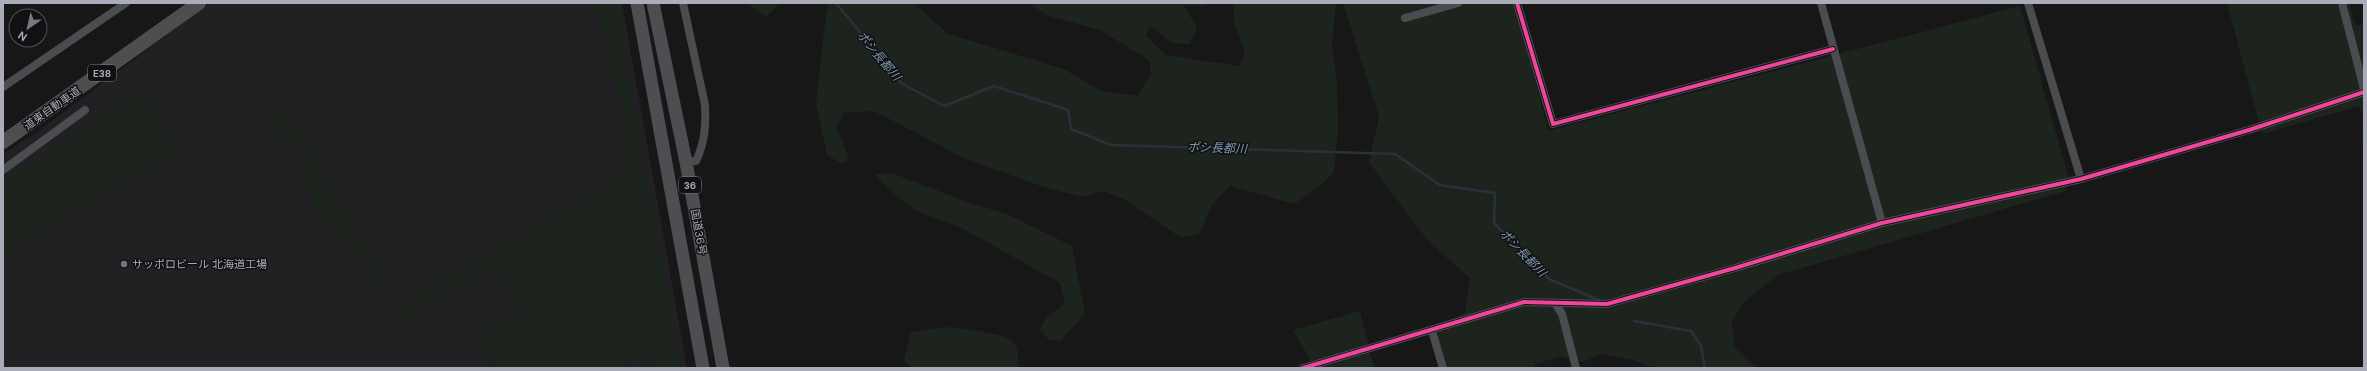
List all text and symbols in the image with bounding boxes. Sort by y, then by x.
north arrow [8,8,48,48]
text: N [15,28,30,44]
water label: ポシ長都川 [854,28,906,86]
road number: E38 [88,65,116,81]
street label: 道東自動車道 [21,83,83,133]
water label: ポシ長都川 [1187,139,1249,157]
road number: 36 [679,177,701,193]
street label: 国道36号 [688,208,710,256]
water label: ポシ長都川 [1496,226,1551,282]
place label: サッポロビール 北海道工場 [132,257,267,271]
marker: サッポロビール 北海道工場 [119,259,129,269]

